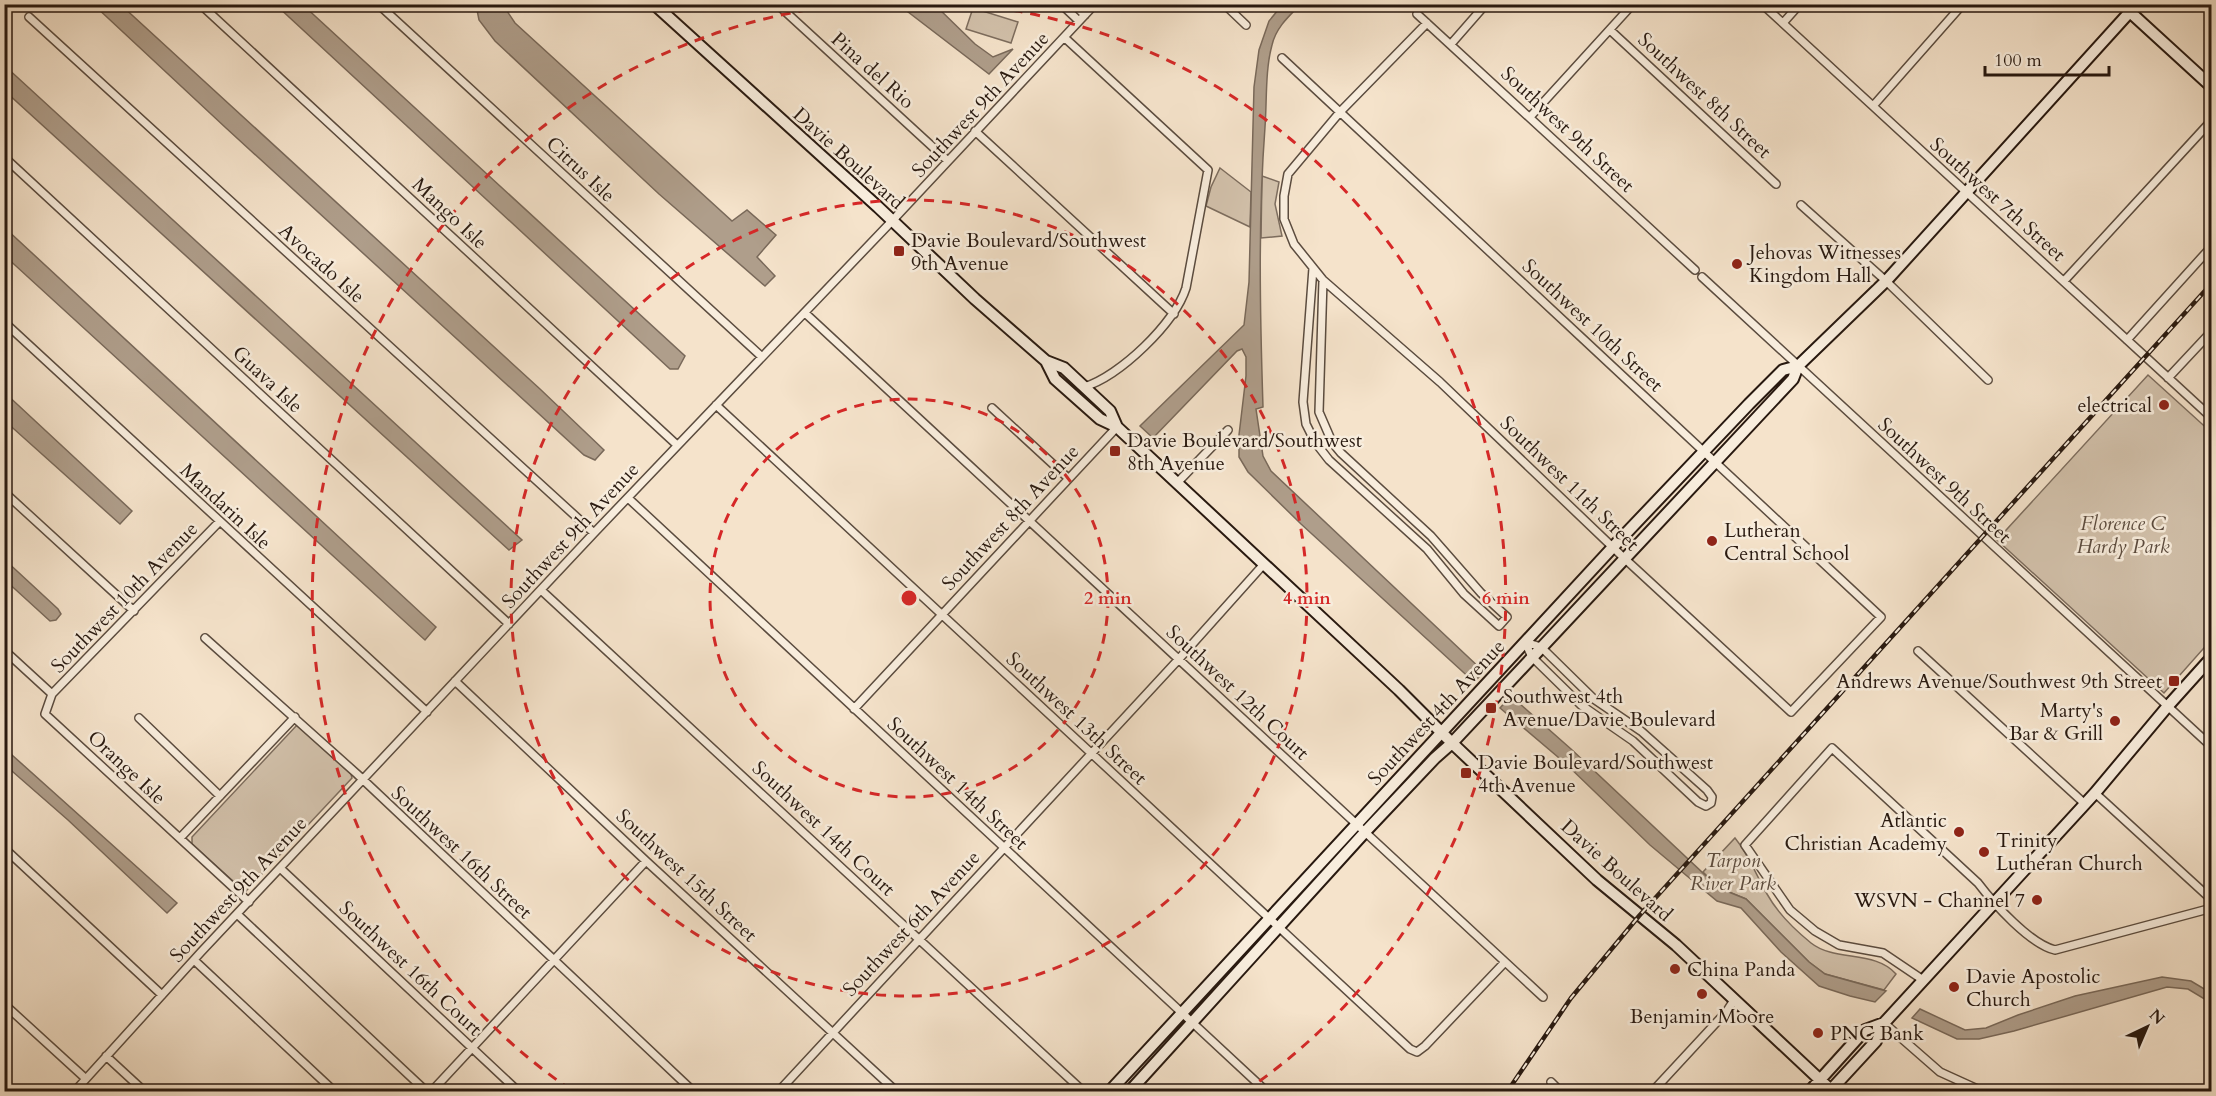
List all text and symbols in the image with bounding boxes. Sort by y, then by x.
street label: Pina del Rio [825,26,920,115]
street label: Southwest 9th Avenue [906,26,1055,183]
street label: Southwest 8th Street [1632,26,1778,165]
scale bar [1985,39,2110,77]
text: 100 m [1994,48,2042,73]
street label: Southwest 9th Street [1495,60,1641,199]
street label: Davie Boulevard [787,101,910,216]
street label: Citrus Isle [540,130,621,208]
street label: Southwest 7th Street [1924,131,2072,268]
street label: Mango Isle [406,171,493,255]
street label: Avocado Isle [273,217,371,309]
place label: Davie Boulevard/Southwest 9th Avenue [911,227,1147,277]
place label: Jehovas Witnesses Kingdom Hall [1746,239,1901,289]
marker: Davie Boulevard/Southwest 9th Avenue [892,244,906,258]
street label: Southwest 10th Street [1516,253,1670,398]
marker: Jehovas Witnesses Kingdom Hall [1730,257,1744,271]
street label: Guava Isle [227,340,309,419]
place label: electrical [2078,392,2152,419]
marker: electrical [2157,398,2171,412]
street label: Southwest 11th Street [1494,410,1646,557]
street label: Southwest 9th Street [1872,411,2018,550]
place label: Davie Boulevard/Southwest 8th Avenue [1127,427,1363,477]
street label: Southwest 8th Avenue [936,439,1085,596]
marker: Davie Boulevard/Southwest 8th Avenue [1108,444,1122,458]
street label: Mandarin Isle [174,457,277,556]
street label: Southwest 9th Avenue [496,457,645,614]
park label: Florence C Hardy Park [2076,510,2170,560]
street label: Southwest 10th Avenue [45,516,204,679]
place label: Lutheran Central School [1724,517,1849,567]
marker: Lutheran Central School [1705,534,1719,548]
text: 2 min [1084,586,1132,611]
text: 4 min [1283,586,1331,611]
text: 6 min [1482,586,1530,611]
centre of rings [899,588,919,608]
street label: Southwest 12th Court [1160,619,1316,766]
street label: Southwest 4th Avenue [1362,634,1511,791]
street label: Southwest 13th Street [1000,646,1154,791]
place label: Andrews Avenue/Southwest 9th Street [1836,668,2163,695]
marker: Andrews Avenue/Southwest 9th Street [2167,674,2181,688]
place label: Southwest 4th Avenue/Davie Boulevard [1503,683,1716,733]
place label: Marty's Bar & Grill [2009,697,2103,747]
marker: Southwest 4th Avenue/Davie Boulevard [1484,701,1498,715]
street label: Southwest 14th Street [881,711,1035,856]
marker: Marty's Bar & Grill [2108,714,2122,728]
street label: Orange Isle [82,724,172,811]
place label: Davie Boulevard/Southwest 4th Avenue [1478,749,1714,799]
street label: Southwest 14th Court [746,755,902,902]
marker: Davie Boulevard/Southwest 4th Avenue [1459,766,1473,780]
street label: Southwest 16th Street [385,780,539,925]
street label: Southwest 15th Street [610,803,764,948]
place label: Atlantic Christian Academy [1785,807,1947,857]
street label: Southwest 9th Avenue [164,811,313,968]
street label: Davie Boulevard [1555,813,1678,928]
marker: Atlantic Christian Academy [1952,825,1966,839]
place label: Trinity Lutheran Church [1996,827,2143,877]
street label: Southwest 6th Avenue [837,845,986,1002]
marker: Trinity Lutheran Church [1977,845,1991,859]
park label: Tarpon River Park [1690,847,1776,897]
place label: WSVN - Channel 7 [1853,887,2025,914]
marker: WSVN - Channel 7 [2030,893,2044,907]
street label: Southwest 16th Court [333,895,489,1042]
place label: China Panda [1687,956,1796,983]
marker: China Panda [1668,962,1682,976]
place label: Davie Apostolic Church [1966,963,2100,1013]
marker: Davie Apostolic Church [1947,980,1961,994]
marker: Benjamin Moore [1695,987,1709,1001]
north arrow [2117,997,2177,1057]
place label: Benjamin Moore [1630,1003,1774,1030]
text: N [2144,1004,2169,1030]
place label: PNC Bank [1830,1020,1924,1047]
marker: PNC Bank [1811,1026,1825,1040]

